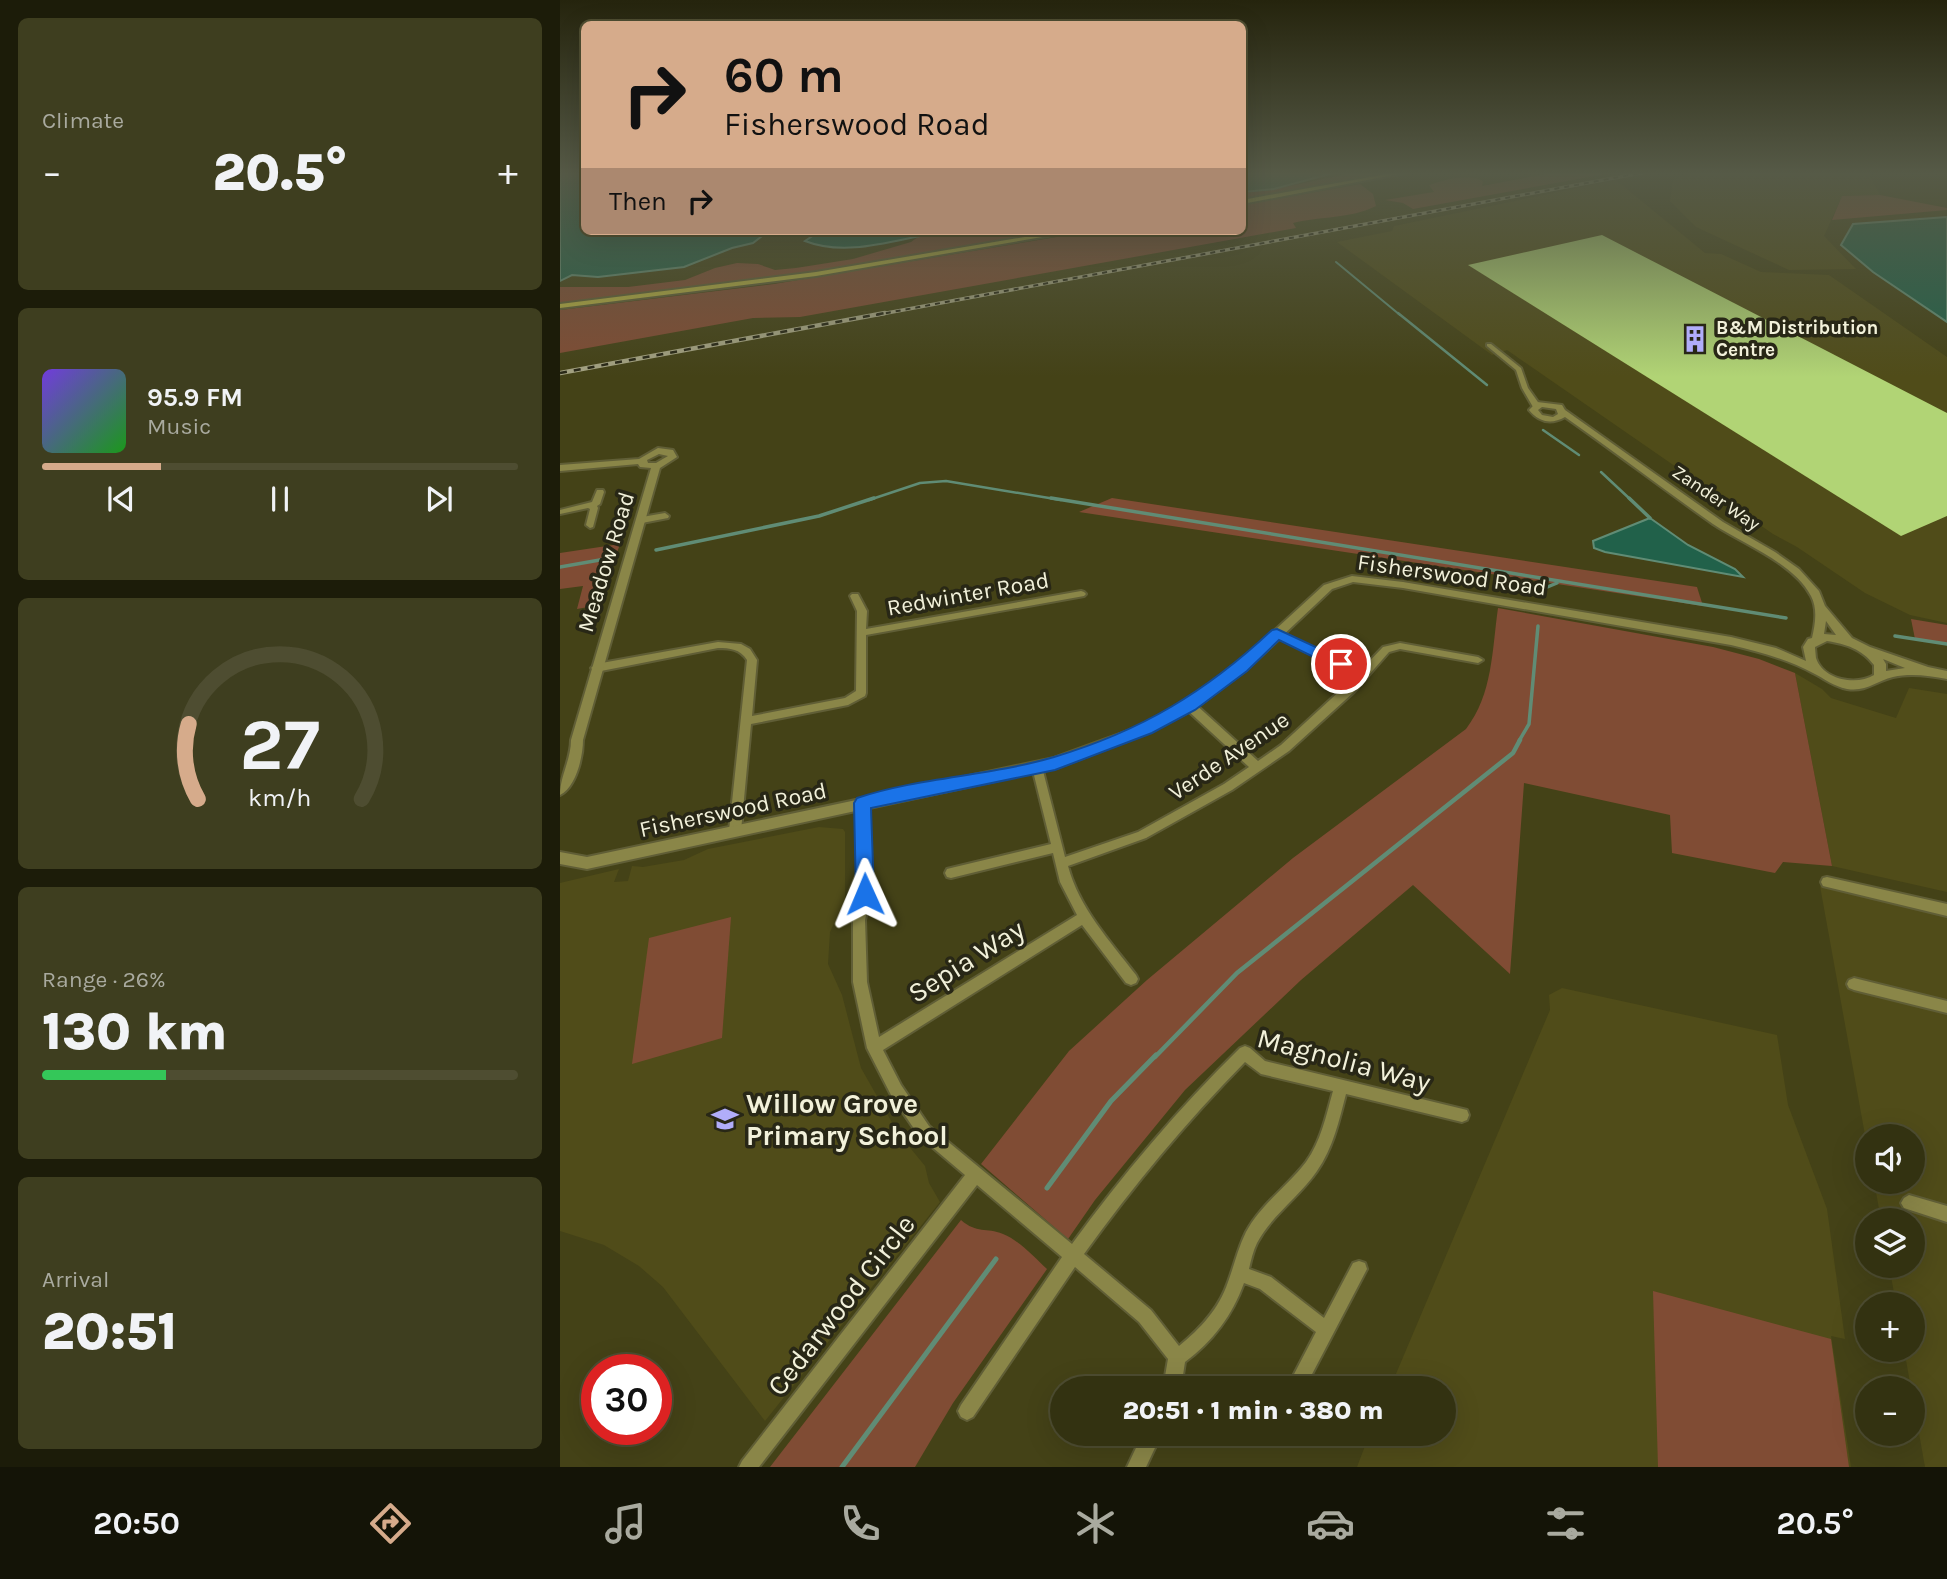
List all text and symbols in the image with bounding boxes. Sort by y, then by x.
text: 60 m [724,47,844,104]
icon: right [609,49,700,140]
text: Fisherswood Road [724,106,990,143]
text: Climate [42,107,124,134]
text: 20.5° [212,142,348,203]
text: − [42,150,62,195]
text: + [498,150,518,195]
icon: right [681,182,719,220]
text: Then [609,186,667,217]
place label: B&M Distribution Centre [1716,317,1878,361]
building icon: B&M Distribution Centre [1680,324,1710,354]
text: 95.9 FM [147,382,243,413]
text: Music [147,413,211,440]
street label: Zander Way [1668,461,1764,536]
icon: previous [102,480,140,518]
icon: pause [261,480,299,518]
icon: next [420,480,458,518]
street label: Meadow Road [572,489,640,635]
street label: Fisherswood Road [1356,548,1548,602]
street label: Redwinter Road [885,566,1051,622]
pin [1311,634,1371,694]
icon: arrive [1322,645,1360,683]
text: 27 [240,703,320,788]
street label: Verde Avenue [1164,706,1294,806]
street label: Fisherswood Road [637,777,829,843]
text: km/h [248,783,312,812]
position arrow [828,857,902,931]
street label: Sepia Way [902,912,1030,1010]
text: Range · 26% [42,966,166,993]
text: 130 km [42,1001,227,1062]
street label: Magnolia Way [1254,1021,1434,1099]
place label: Willow Grove Primary School [746,1087,948,1152]
school or university icon: Willow Grove Primary School [710,1104,740,1134]
map controls [1855,1124,1925,1446]
button: sound [1855,1124,1925,1194]
street label: Cedarwood Circle [760,1208,922,1402]
button: layers [1855,1208,1925,1278]
text: Arrival [42,1266,109,1293]
button: + [1855,1292,1925,1362]
text: 20:51 [42,1301,177,1362]
speed limit sign: 30 [581,1354,672,1445]
button: − [1855,1376,1925,1446]
text: 20:51 · 1 min · 380 m [1122,1395,1384,1426]
icon: directions [366,1499,415,1548]
icon: music [601,1499,650,1548]
icon: phone [836,1499,885,1548]
icon: climate [1071,1499,1120,1548]
icon: car [1306,1499,1355,1548]
icon: filters [1541,1499,1590,1548]
text: 20:50 [93,1505,180,1542]
text: 20.5° [1776,1505,1854,1542]

